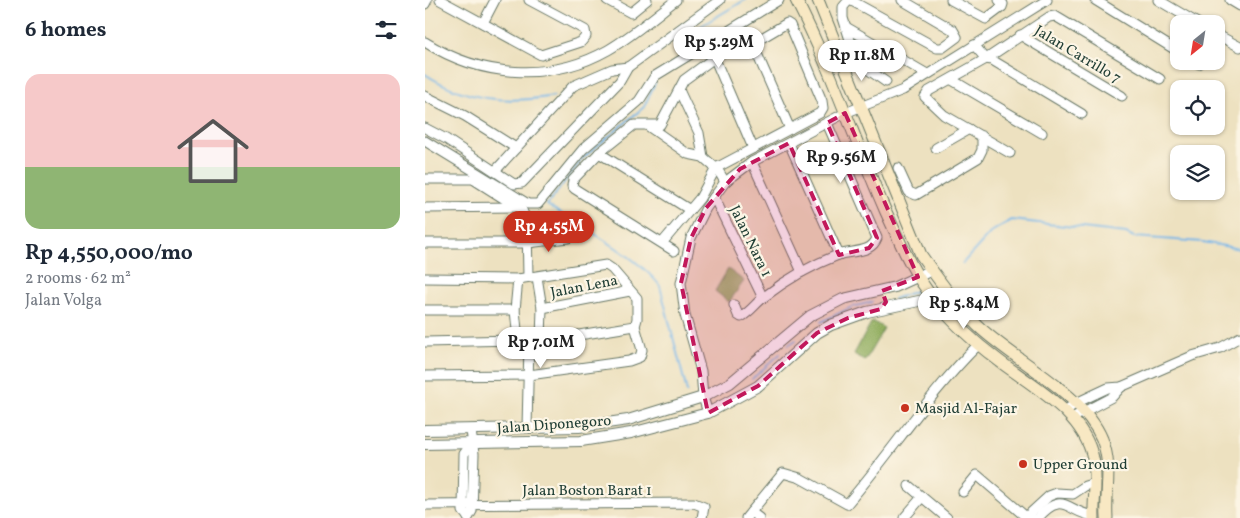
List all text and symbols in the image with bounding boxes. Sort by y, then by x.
north arrow [1170,15,1225,70]
map controls [1170,15,1225,200]
text: 6 homes [25,16,106,45]
icon: filters [372,16,400,44]
street label: Jalan Carrillo 7 [1030,21,1125,89]
pin: Rp 5.29M [667,27,771,69]
text: Rp 5.29M [684,32,754,54]
pin: Rp 11.8M [810,39,914,82]
text: Rp 11.8M [829,45,895,67]
button: locate [1170,80,1225,135]
icon: home [168,106,258,196]
pin: Rp 9.56M [789,142,893,184]
button: layers [1170,145,1225,200]
text: Rp 9.56M [806,147,876,169]
street label: Jalan Nara 1 [723,202,776,281]
pin: Rp 4.55M [497,210,601,253]
text: Rp 4.55M [514,216,584,238]
text: Rp 4,550,000/mo [25,239,193,268]
text: 2 rooms · 62 m² [25,268,131,290]
street label: Jalan Lena [549,271,620,304]
pin: Rp 5.84M [912,288,1016,330]
text: Jalan Volga [25,290,102,312]
text: Rp 5.84M [929,293,999,315]
pin: Rp 7.01M [489,326,593,369]
text: Rp 7.01M [508,332,574,354]
place label: Masjid Al-Fajar [915,399,1017,420]
marker: Masjid Al-Fajar [899,402,911,414]
street label: Jalan Diponegoro [496,411,612,440]
place label: Upper Ground [1033,455,1128,476]
marker: Upper Ground [1017,458,1029,470]
street label: Jalan Boston Barat 1 [522,481,652,502]

